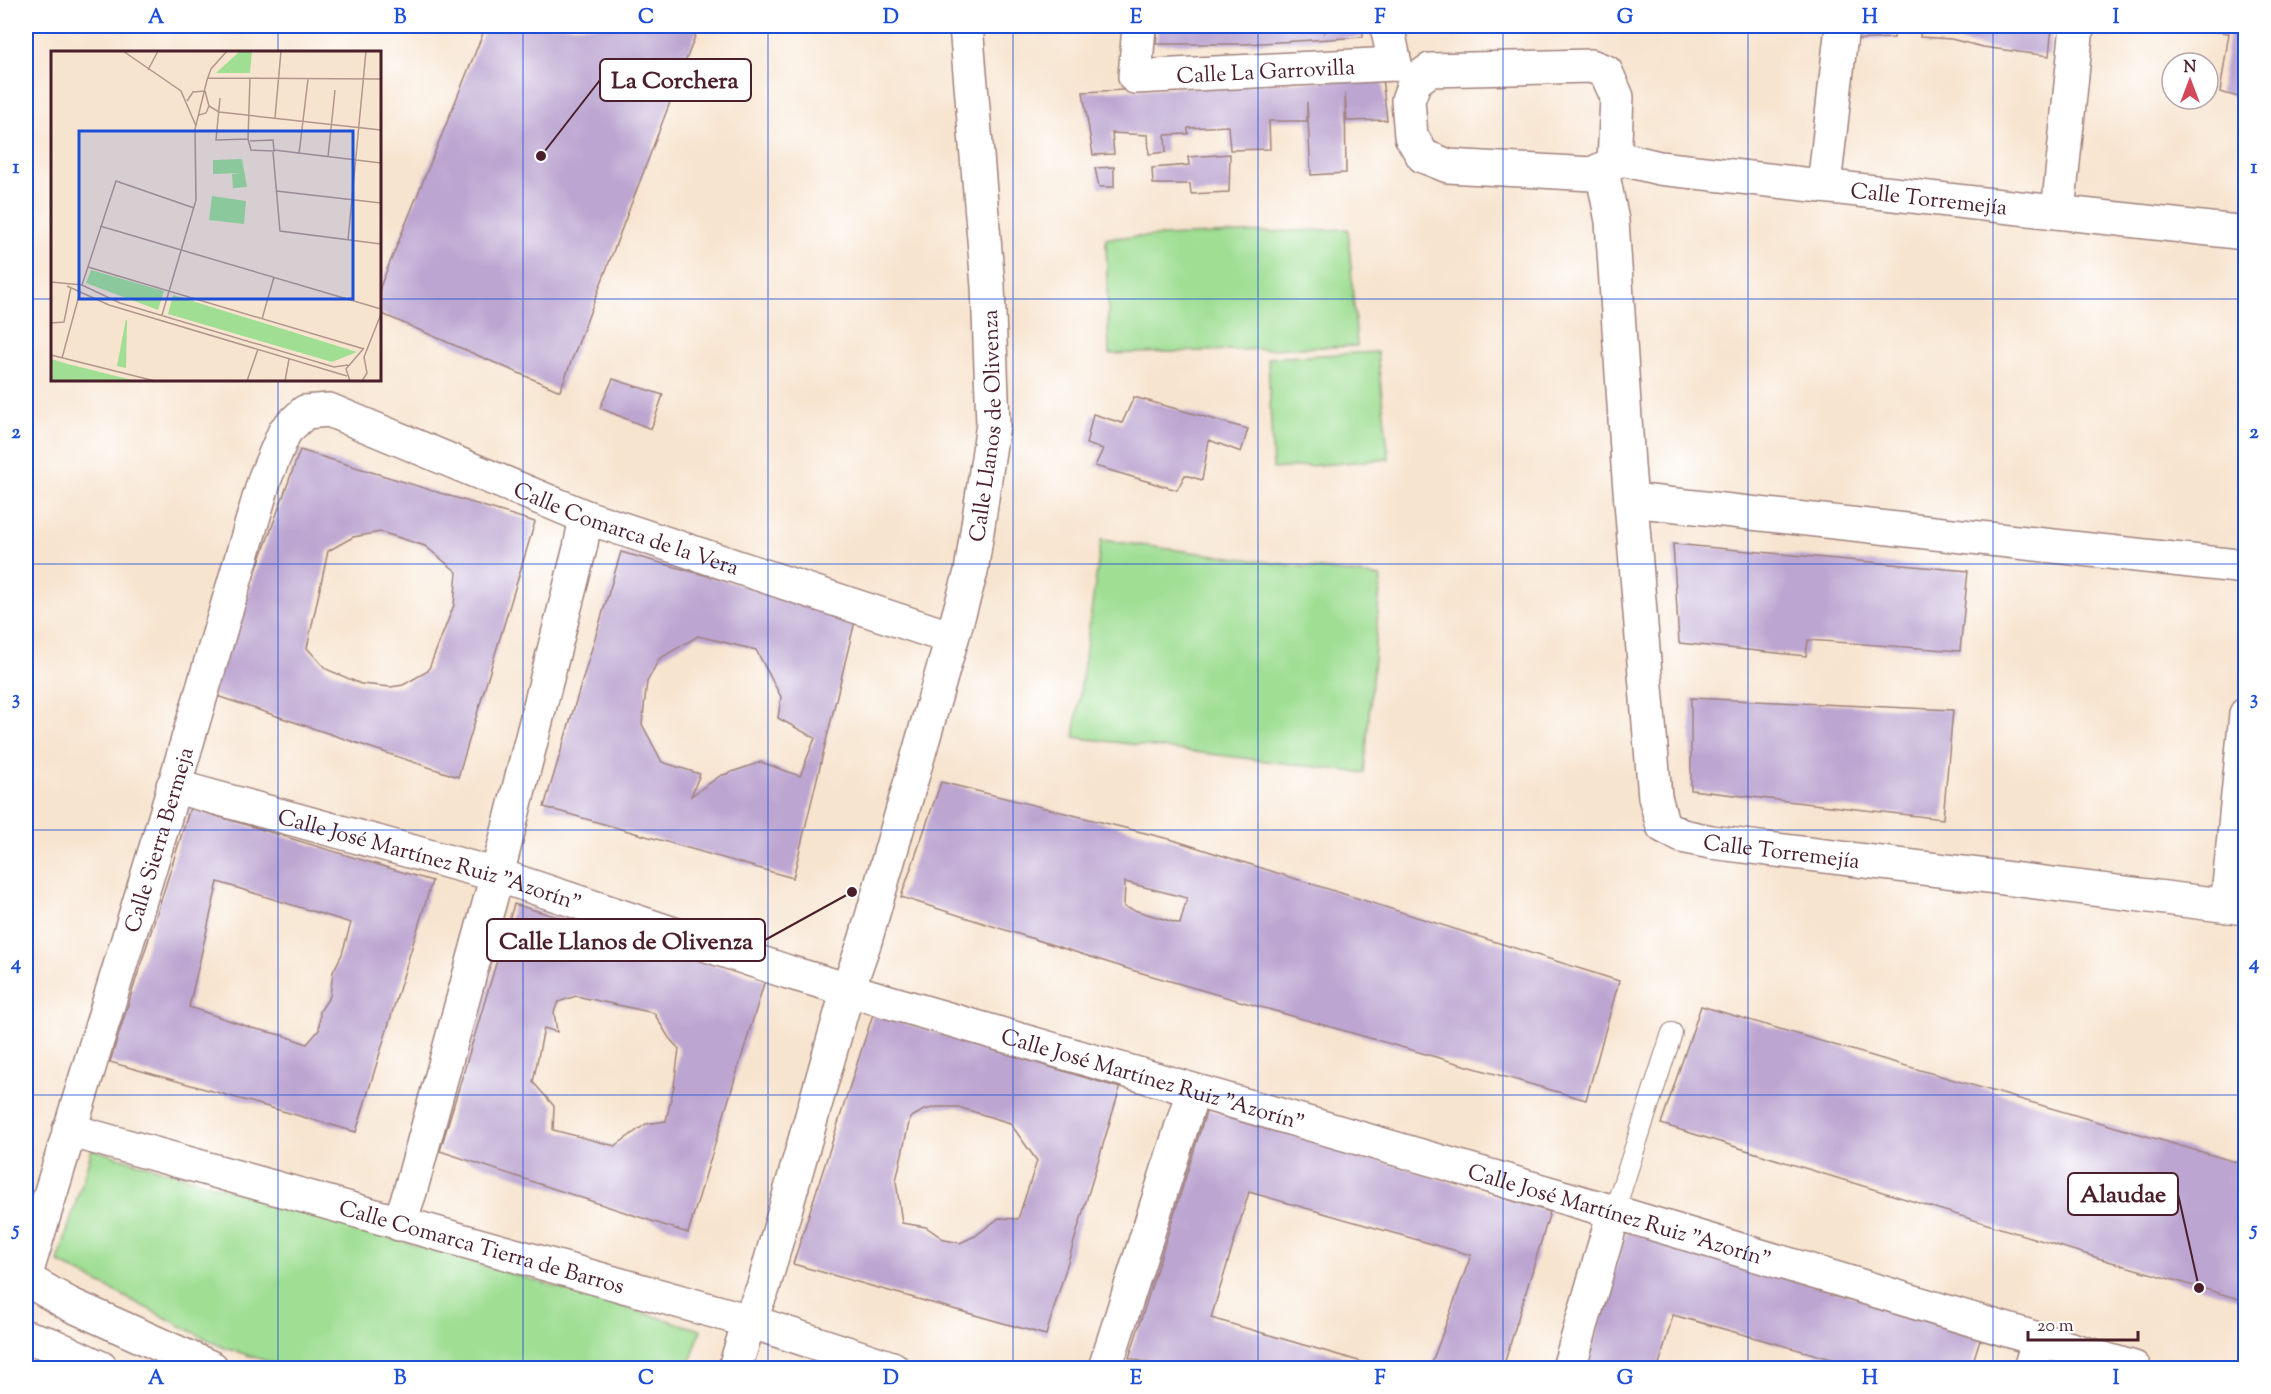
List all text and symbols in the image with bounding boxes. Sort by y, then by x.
text: A [148,4,165,33]
text: B [394,4,407,33]
text: C [638,4,654,33]
text: D [883,4,899,33]
text: E [1130,4,1143,33]
text: F [1374,4,1386,33]
text: G [1617,4,1634,33]
text: H [1862,4,1878,33]
text: I [2113,4,2120,33]
inset map [51,51,381,381]
north arrow [2160,51,2220,111]
street label: Calle La Garrovilla [1176,53,1356,94]
text: N [2184,57,2197,80]
callout: La Corchera [600,59,751,101]
text: La Corchera [611,65,740,99]
text: 1 [13,154,20,183]
text: 1 [2251,154,2258,183]
street label: Calle Torremejía [1849,176,2009,225]
street label: Calle Llanos de Olivenza [963,309,1012,544]
text: 2 [11,419,21,448]
text: 2 [2249,419,2259,448]
street label: Calle Comarca de la Vera [508,475,742,585]
text: 3 [12,685,20,714]
text: 3 [2250,685,2258,714]
street label: Calle Sierra Bermeja [118,744,204,937]
street label: Calle José Martínez Ruiz "Azorín" [274,802,585,921]
street label: Calle Torremejía [1701,828,1862,879]
callout: Calle Llanos de Olivenza [487,919,765,961]
text: Calle Llanos de Olivenza [499,926,754,960]
text: 4 [10,950,21,979]
text: 4 [2248,950,2259,979]
street label: Calle José Martínez Ruiz "Azorín" [997,1022,1308,1140]
street label: Calle José Martínez Ruiz "Azorín" [1463,1157,1774,1277]
callout: Alaudae [2068,1173,2178,1215]
text: Alaudae [2080,1179,2166,1213]
street label: Calle Comarca Tierra de Barros [335,1194,628,1304]
text: 5 [11,1216,20,1245]
text: 5 [2249,1216,2258,1245]
scale bar [2028,1304,2138,1342]
text: 20 m [2037,1314,2074,1340]
text: A [148,1365,165,1394]
text: B [394,1365,407,1394]
text: C [638,1365,654,1394]
text: D [883,1365,899,1394]
text: E [1130,1365,1143,1394]
text: F [1374,1365,1386,1394]
text: G [1617,1365,1634,1394]
text: H [1862,1365,1878,1394]
text: I [2113,1365,2120,1394]

